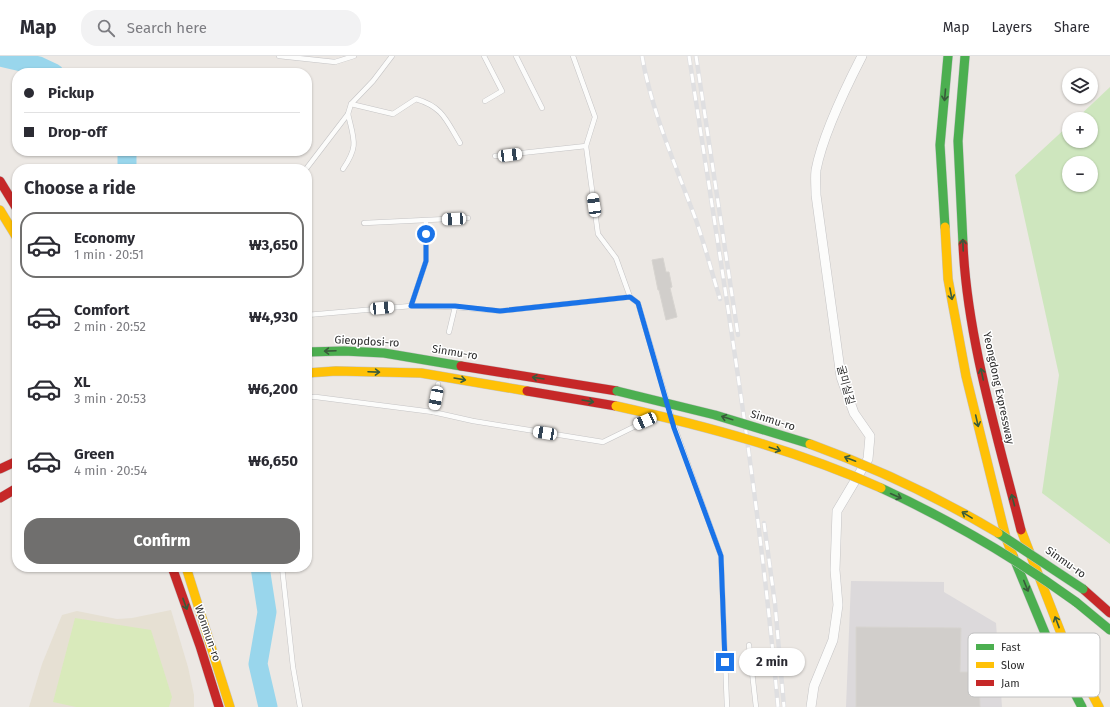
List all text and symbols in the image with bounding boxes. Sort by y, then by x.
search box [81,10,361,46]
text: Map [20,16,57,39]
icon: search [95,17,117,39]
text: Search here [127,19,207,37]
text: Map [943,19,969,36]
text: Layers [991,19,1032,36]
text: Share [1054,19,1090,36]
map controls [1062,68,1098,192]
button: layers [1062,68,1098,104]
text: Pickup [48,84,94,102]
one-way arrow [941,88,949,101]
button: + [1062,112,1098,148]
text: Drop-off [48,123,107,141]
car [497,148,523,162]
button: − [1062,156,1098,192]
text: Choose a ride [24,177,136,199]
car [586,192,602,218]
car [442,212,466,226]
route start [417,225,435,243]
icon: car [26,227,62,263]
text: Economy [74,229,135,247]
text: ₩3,650 [249,236,298,254]
one-way arrow [959,239,966,252]
text: 1 min · 20:51 [74,247,144,262]
one-way arrow [947,287,955,300]
icon: car [26,299,62,335]
text: Comfort [74,301,130,319]
car [370,301,394,315]
text: ₩4,930 [249,308,298,326]
text: 2 min · 20:52 [74,319,146,334]
street label: Yeongdong Expressway [980,331,1017,446]
street label: Gieopdosi-ro [334,333,400,350]
street label: Sinmu-ro [431,342,479,363]
one-way arrow [324,347,337,355]
street label: 굴미실길 [834,364,857,406]
one-way arrow [978,367,986,380]
one-way arrow [367,368,380,375]
icon: car [26,371,62,407]
text: XL [74,373,90,391]
one-way arrow [532,373,545,381]
one-way arrow [453,376,466,384]
text: ₩6,200 [248,380,298,398]
car [428,385,444,411]
text: 3 min · 20:53 [74,391,146,406]
one-way arrow [581,397,594,405]
street label: Sinmu-ro [749,408,797,433]
car [632,411,658,431]
one-way arrow [720,414,733,421]
one-way arrow [973,415,981,428]
car [532,425,558,441]
icon: car [26,443,62,479]
text: Green [74,445,114,463]
one-way arrow [769,445,781,453]
text: ₩6,650 [248,452,298,470]
one-way arrow [845,455,857,463]
text: 4 min · 20:54 [74,463,147,478]
one-way arrow [890,493,902,500]
one-way arrow [1009,494,1017,507]
one-way arrow [961,511,973,519]
button: Confirm [24,518,300,564]
street label: Sinmu-ro [1043,544,1088,581]
one-way arrow [1022,579,1030,591]
one-way arrow [182,597,190,609]
street label: Wonmun-ro [192,603,223,663]
one-way arrow [1052,617,1060,629]
legend [968,633,1100,697]
text: Fast [1001,641,1021,654]
callout: 2 min [739,648,805,676]
route end [716,653,734,671]
text: 2 min [756,654,788,669]
text: Slow [1001,659,1025,672]
text: Jam [1001,677,1020,690]

